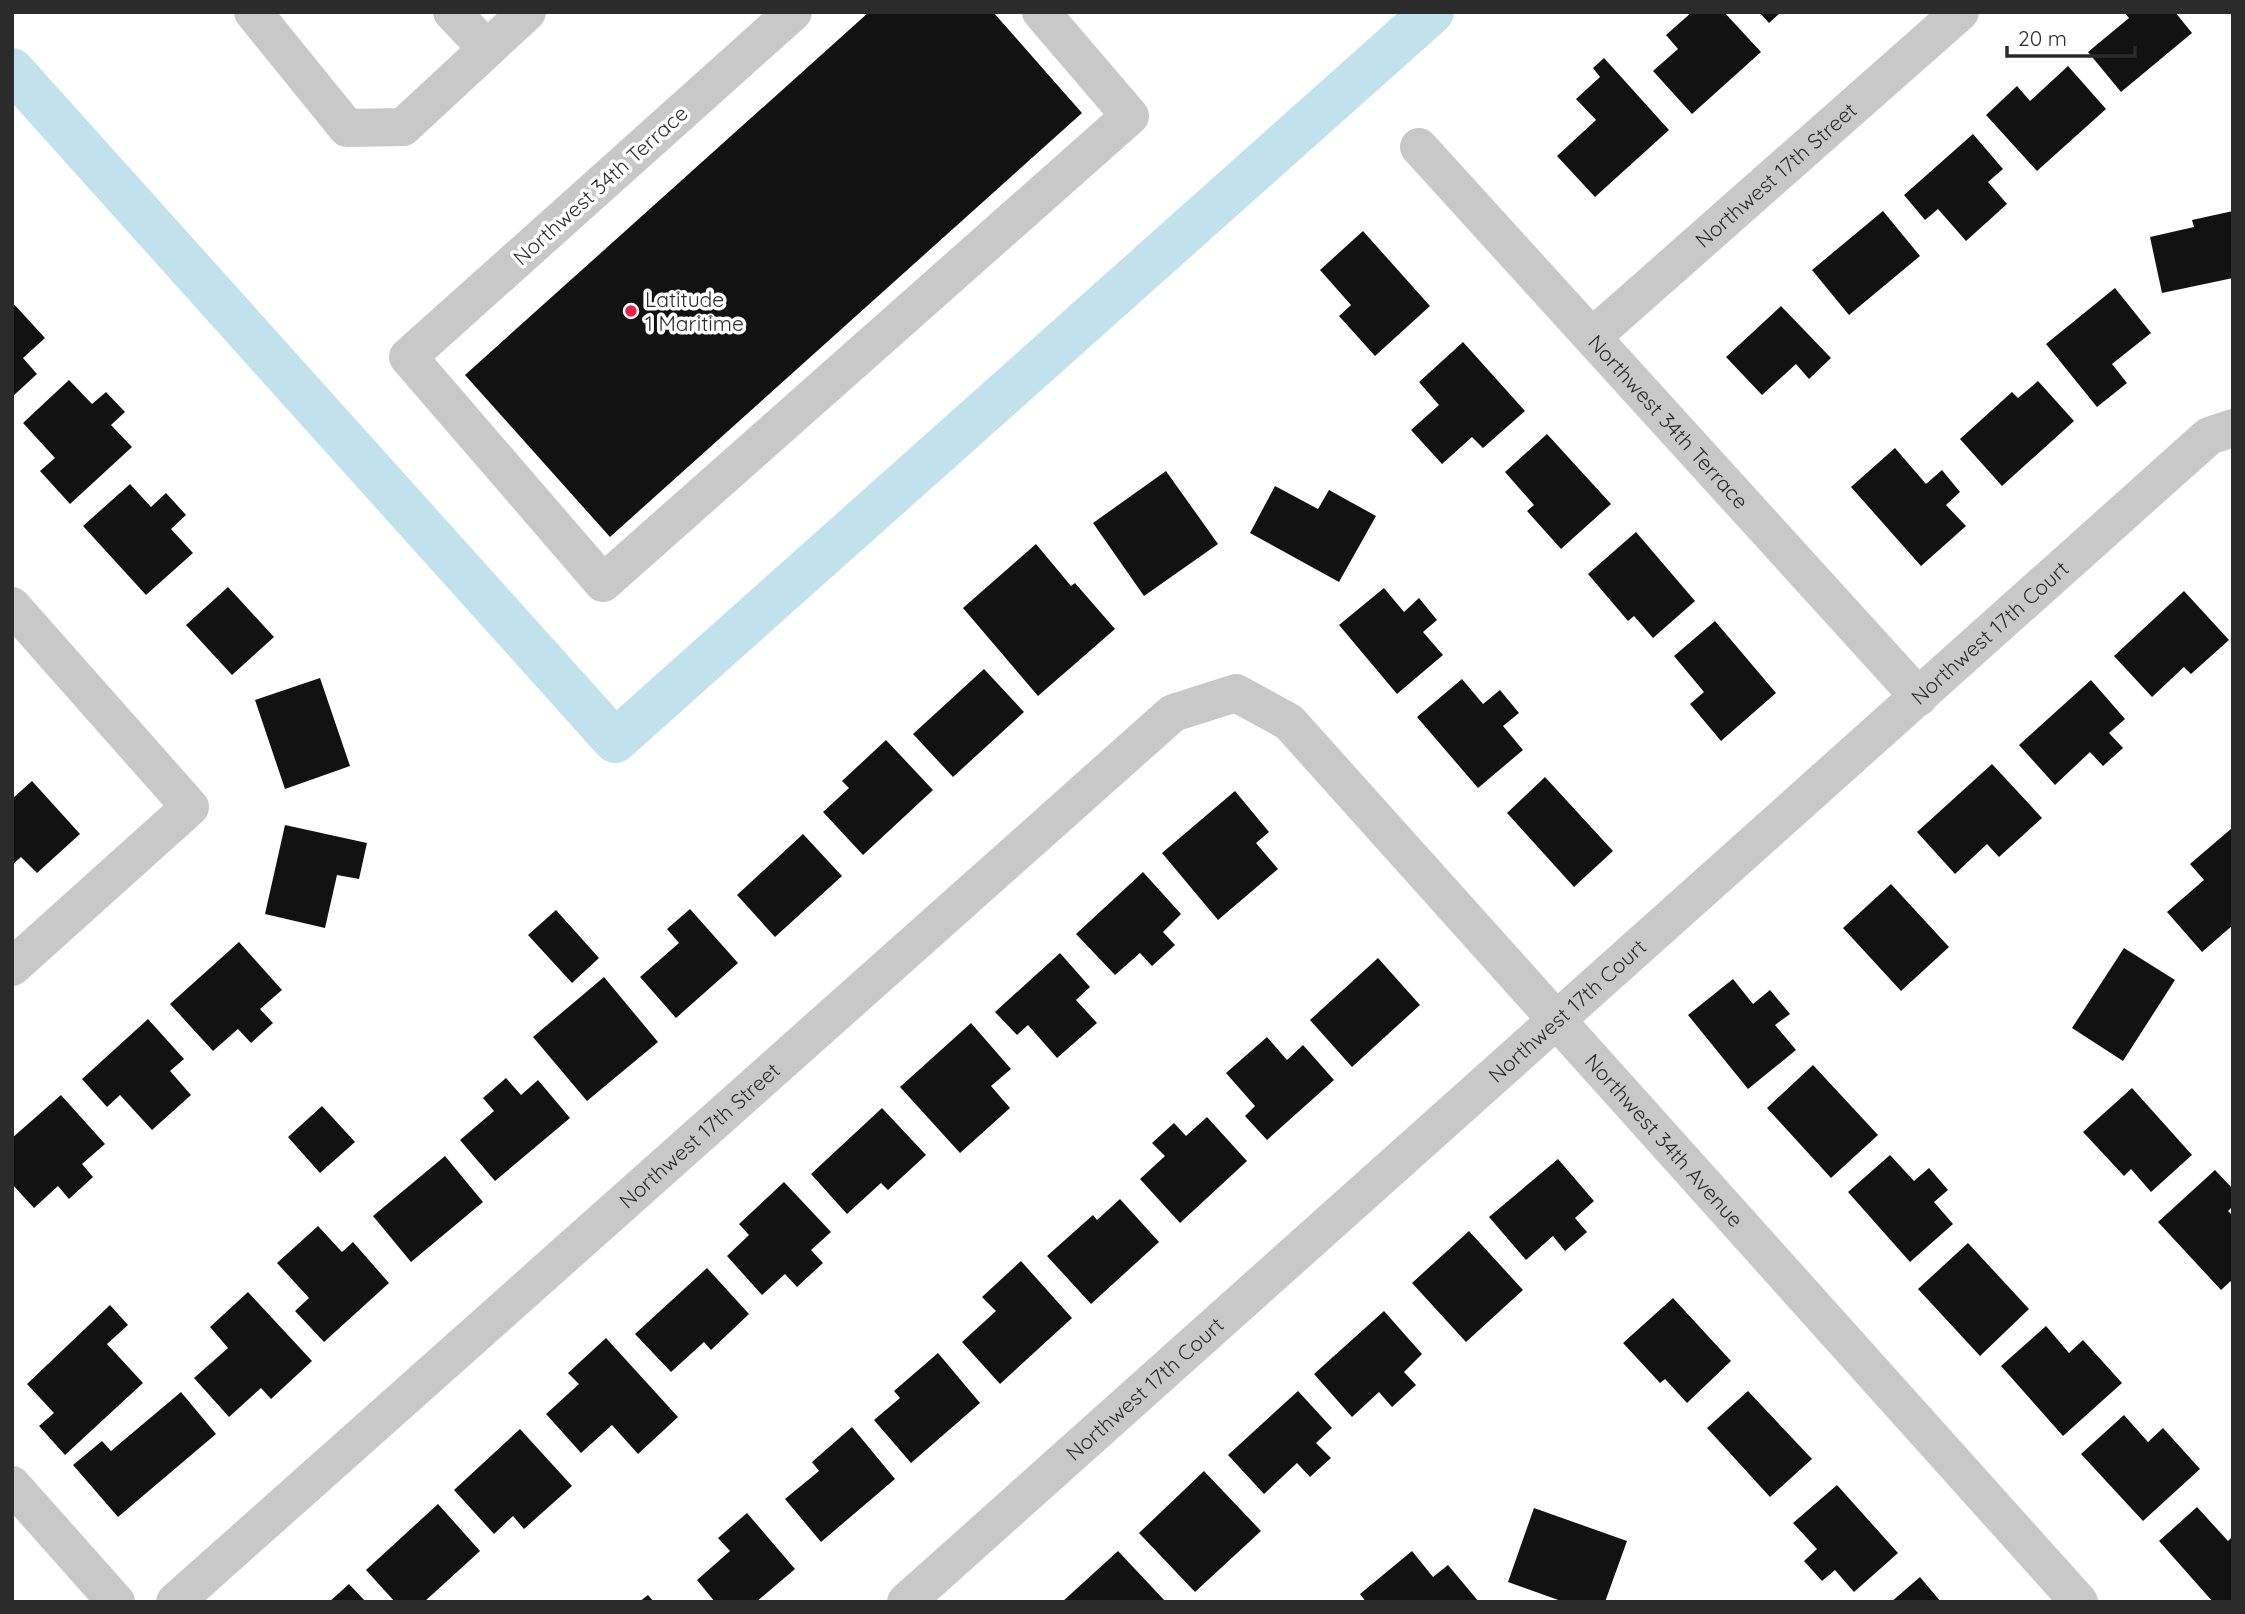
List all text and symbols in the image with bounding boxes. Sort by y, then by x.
scale bar [2007,14,2135,58]
text: 20 m [2018,25,2067,51]
street label: Northwest 17th Street [1690,97,1862,253]
street label: Northwest 34th Terrace [507,100,693,270]
place label: Latitude 1 Maritime [645,286,744,336]
marker: Latitude 1 Maritime [623,303,639,319]
street label: Northwest 34th Terrace [1583,329,1754,514]
street label: Northwest 17th Court [1905,555,2074,710]
street label: Northwest 17th Court [1483,933,1651,1088]
street label: Northwest 34th Avenue [1580,1048,1749,1232]
street label: Northwest 17th Street [614,1057,785,1213]
street label: Northwest 17th Court [1060,1311,1229,1466]

